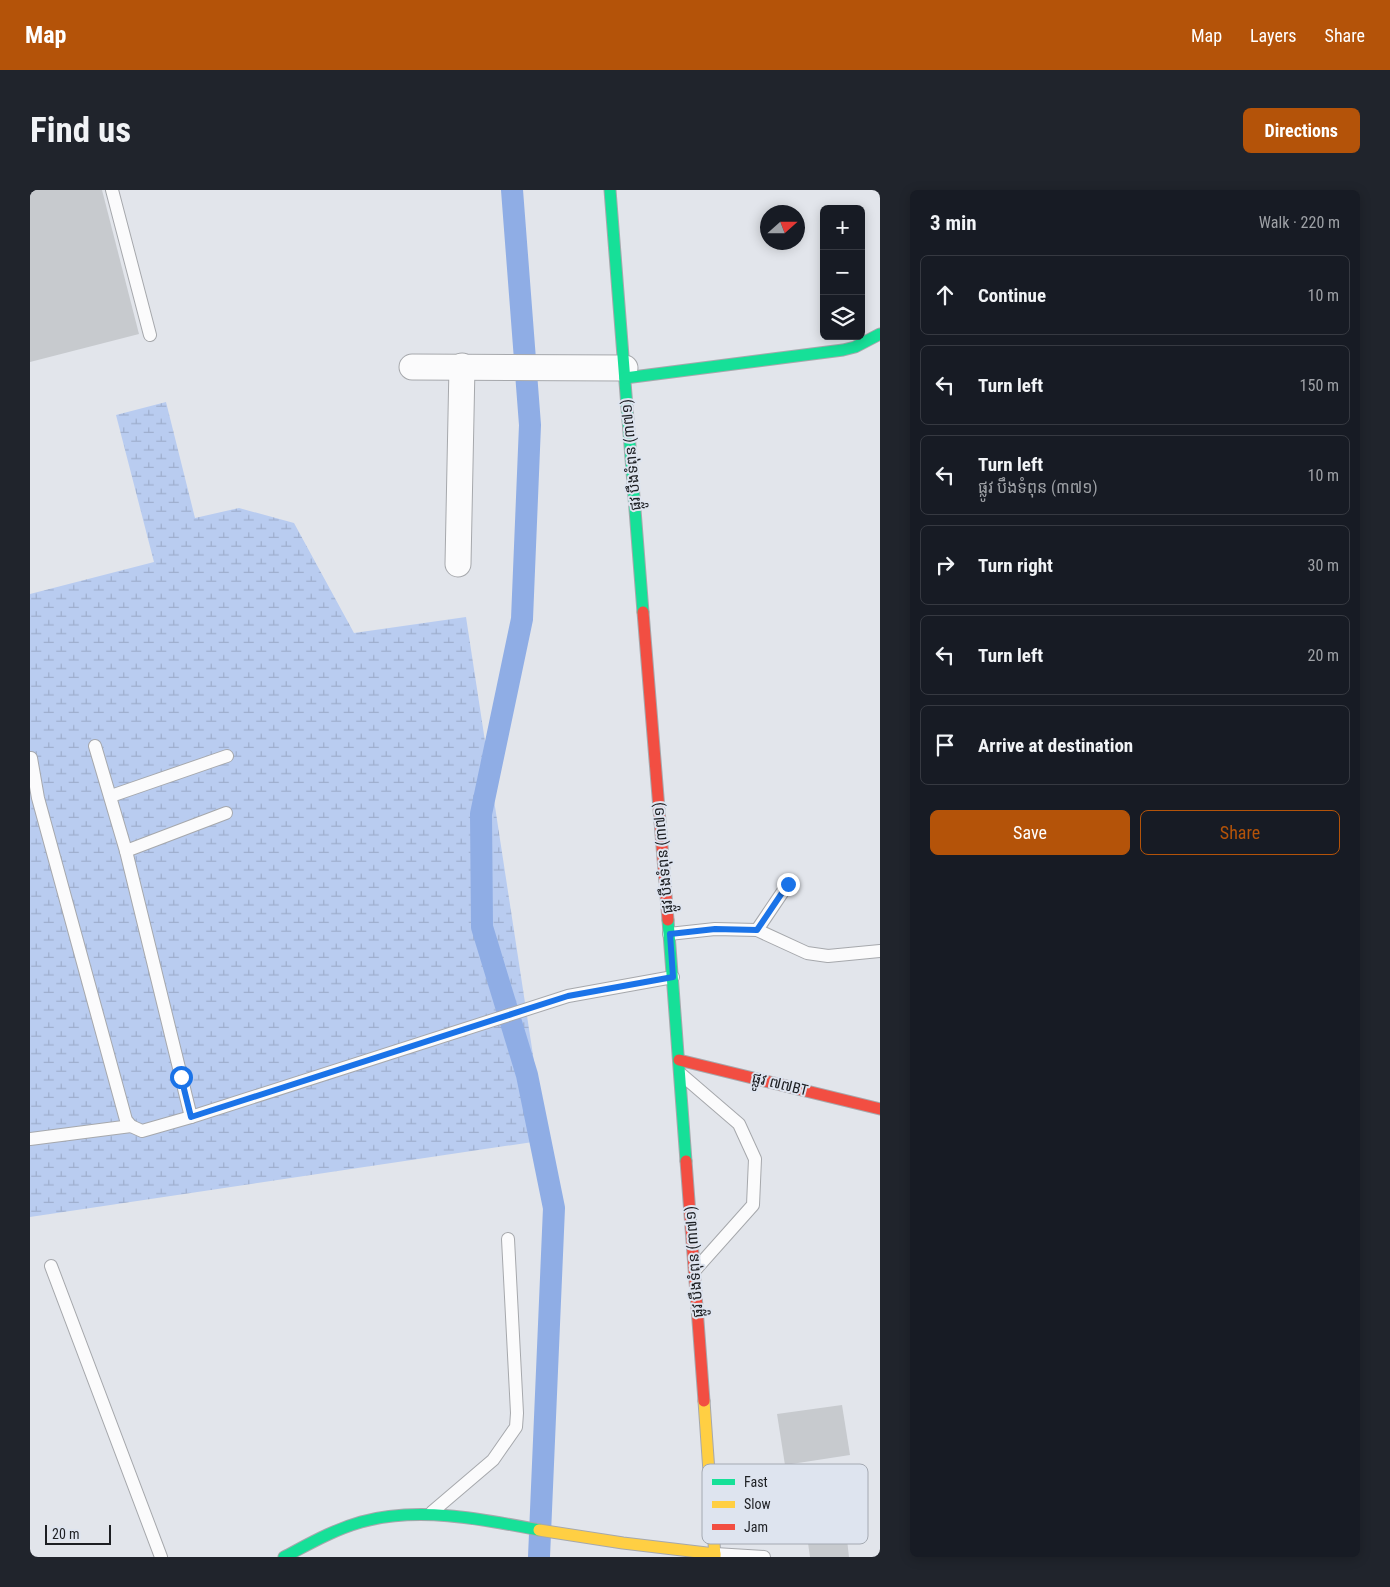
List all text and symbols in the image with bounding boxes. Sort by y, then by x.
text: Map [25,21,66,49]
text: Map [1191,25,1222,46]
text: Layers [1250,25,1297,46]
text: Share [1325,25,1365,46]
button: Directions [1243,108,1360,153]
text: Find us [30,110,131,151]
north arrow [760,205,805,250]
map controls [820,205,865,340]
button: + [820,205,865,250]
text: 3 min [930,211,977,235]
text: Walk · 220 m [1259,213,1340,232]
button: − [820,250,865,295]
icon: ahead [931,281,959,309]
text: Continue [978,284,1046,307]
text: 10 m [1307,286,1339,305]
button: layers [820,295,865,340]
icon: left [931,371,959,399]
text: Turn left [978,374,1043,397]
text: 150 m [1300,376,1339,395]
street label: ផ្លូវ បឹងទំពុន (៣៧១) [617,398,649,512]
text: Turn left [978,453,1043,476]
icon: left [931,461,959,489]
text: 10 m [1307,466,1339,485]
text: ផ្លូវ បឹងទំពុន (៣៧១) [978,478,1098,497]
icon: right [931,551,959,579]
text: Turn right [978,554,1053,577]
text: 30 m [1307,556,1339,575]
icon: left [931,641,959,669]
text: Turn left [978,644,1043,667]
text: 20 m [1307,646,1339,665]
icon: arrive [931,731,959,759]
text: Arrive at destination [978,734,1133,757]
street label: ផ្លូវ បឹងទំពុន (៣៧១) [649,801,681,915]
button: Save [930,810,1130,855]
button: Share [1140,810,1340,855]
route end [777,873,800,896]
route start [170,1066,193,1089]
street label: ផ្លូវ ៧៧BT [749,1068,810,1104]
street label: ផ្លូវ បឹងទំពុន (៣៧១) [681,1205,711,1319]
legend [702,1464,868,1544]
text: Fast [744,1474,768,1490]
text: Slow [744,1496,771,1512]
text: Jam [744,1519,768,1535]
scale bar [45,1522,111,1545]
text: 20 m [52,1526,80,1542]

